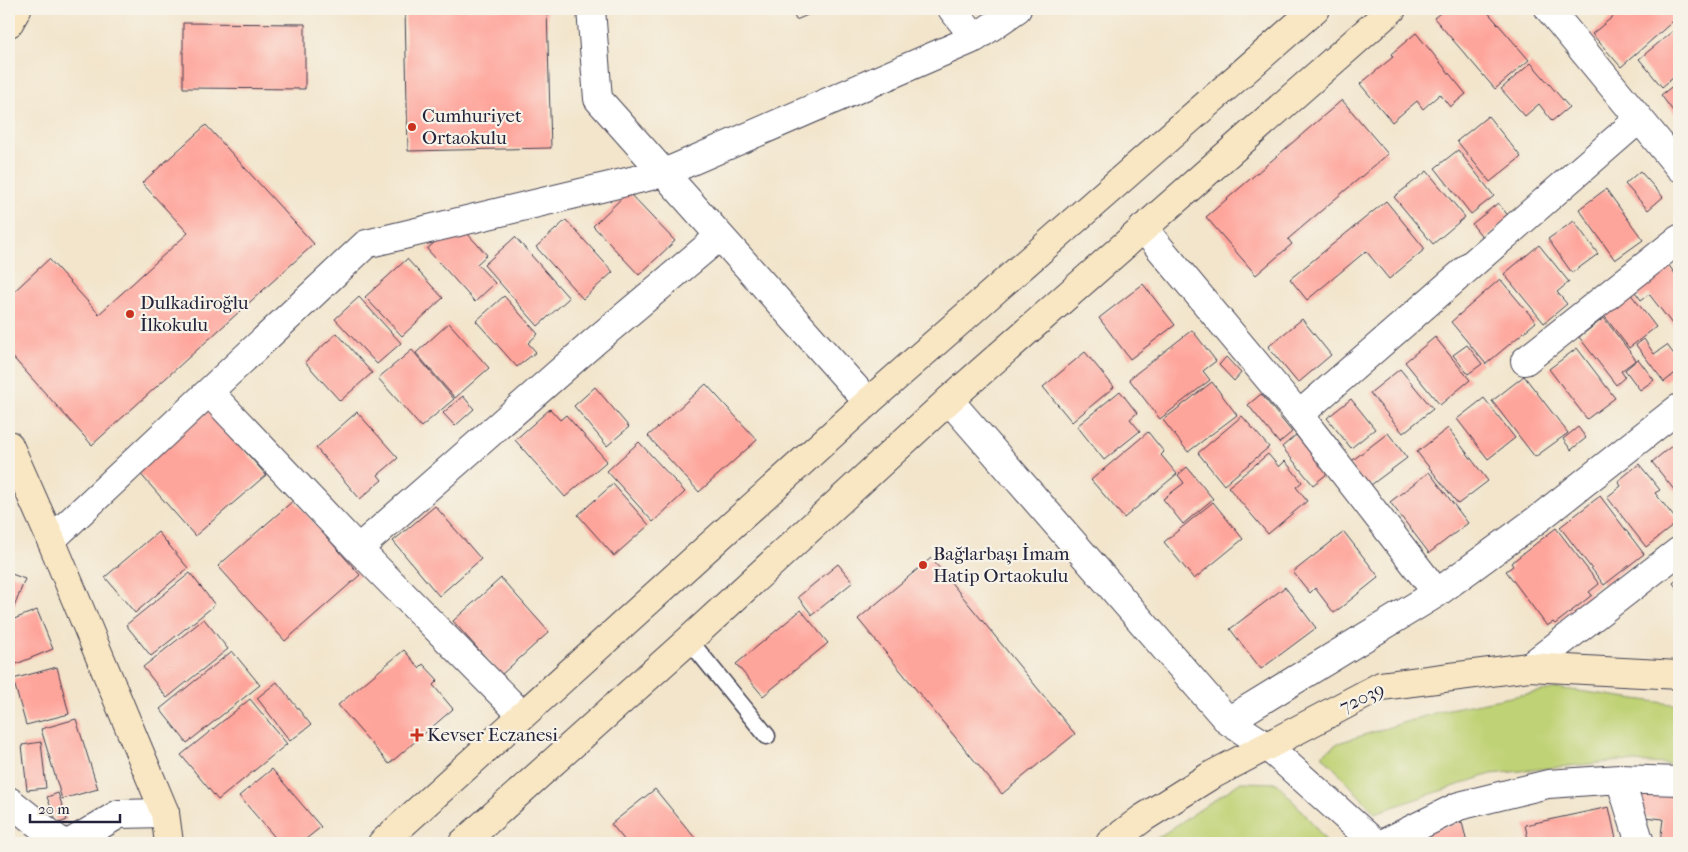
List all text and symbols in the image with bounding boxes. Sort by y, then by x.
place label: Cumhuriyet Ortaokulu [422,105,522,149]
marker: Cumhuriyet Ortaokulu [406,121,418,133]
place label: Dulkadiroğlu İlkokulu [140,292,249,336]
marker: Dulkadiroğlu İlkokulu [124,308,136,320]
place label: Bağlarbaşı İmam Hatip Ortaokulu [933,543,1070,587]
marker: Bağlarbaşı İmam Hatip Ortaokulu [917,559,929,571]
street label: 72039 [1336,678,1388,718]
place label: Kevser Eczanesi [427,724,558,746]
marker: Kevser Eczanesi [411,729,423,741]
scale bar [30,792,120,824]
text: 20 m [38,800,70,818]

